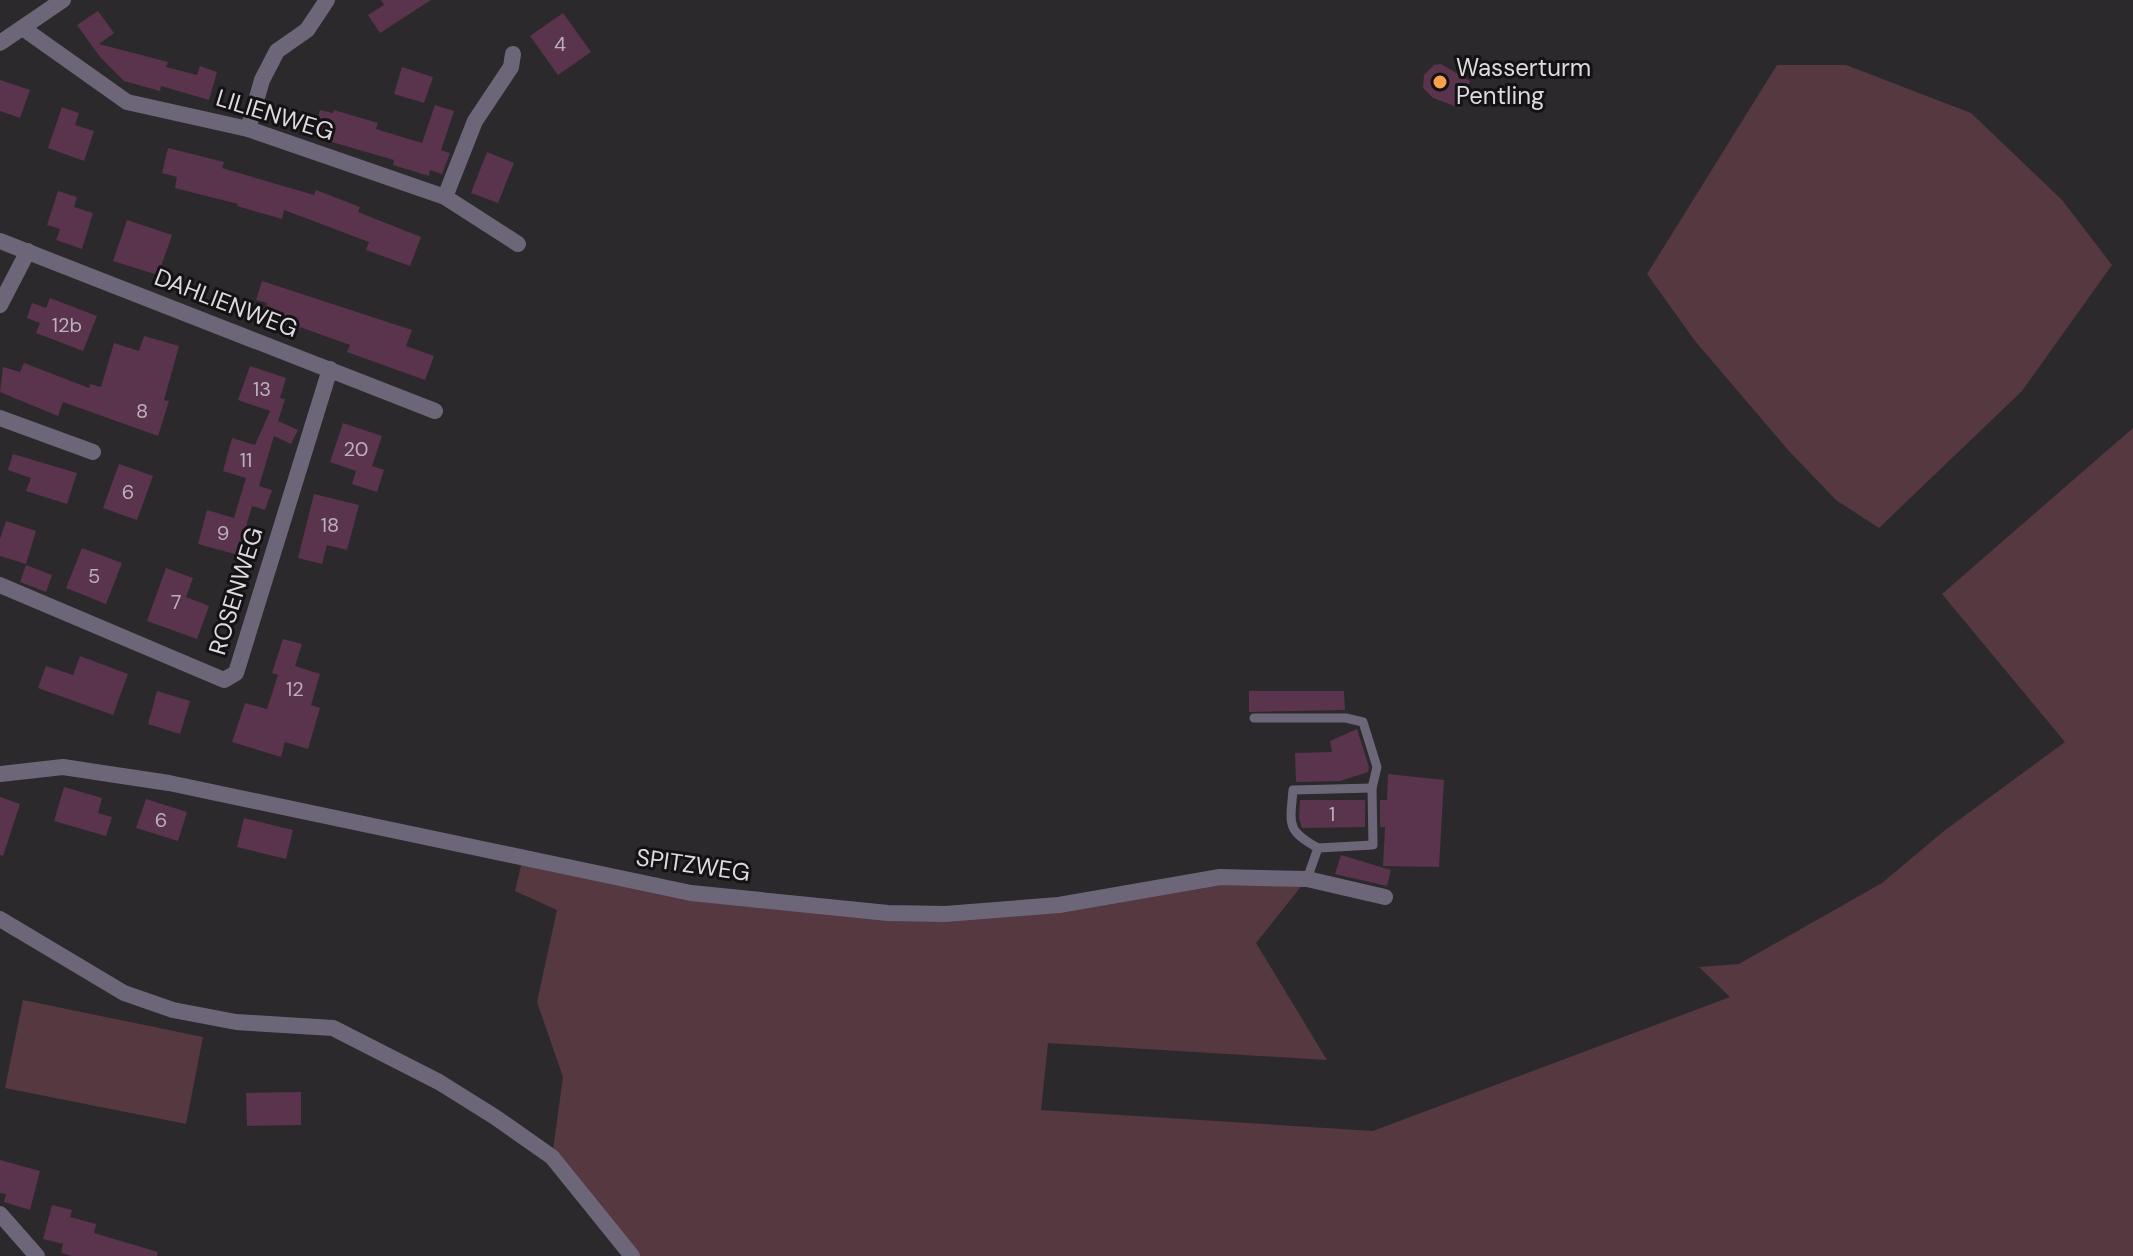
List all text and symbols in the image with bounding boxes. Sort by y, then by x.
house number: 4 [554,31,566,57]
place label: Wasserturm Pentling [1456,52,1591,111]
marker: Wasserturm Pentling [1431,73,1449,91]
street label: LILIENWEG [212,82,338,147]
street label: DAHLIENWEG [150,261,302,344]
house number: 12b [52,312,82,338]
house number: 13 [253,376,271,402]
house number: 8 [136,398,148,424]
house number: 20 [344,436,369,462]
house number: 11 [240,447,252,473]
house number: 6 [122,479,134,505]
house number: 18 [321,512,339,538]
house number: 9 [217,520,229,546]
street label: ROSENWEG [201,523,270,658]
house number: 5 [88,563,100,589]
house number: 7 [171,589,181,615]
house number: 12 [286,676,304,702]
house number: 1 [1329,801,1335,827]
house number: 6 [155,807,167,833]
street label: SPITZWEG [634,841,752,888]

